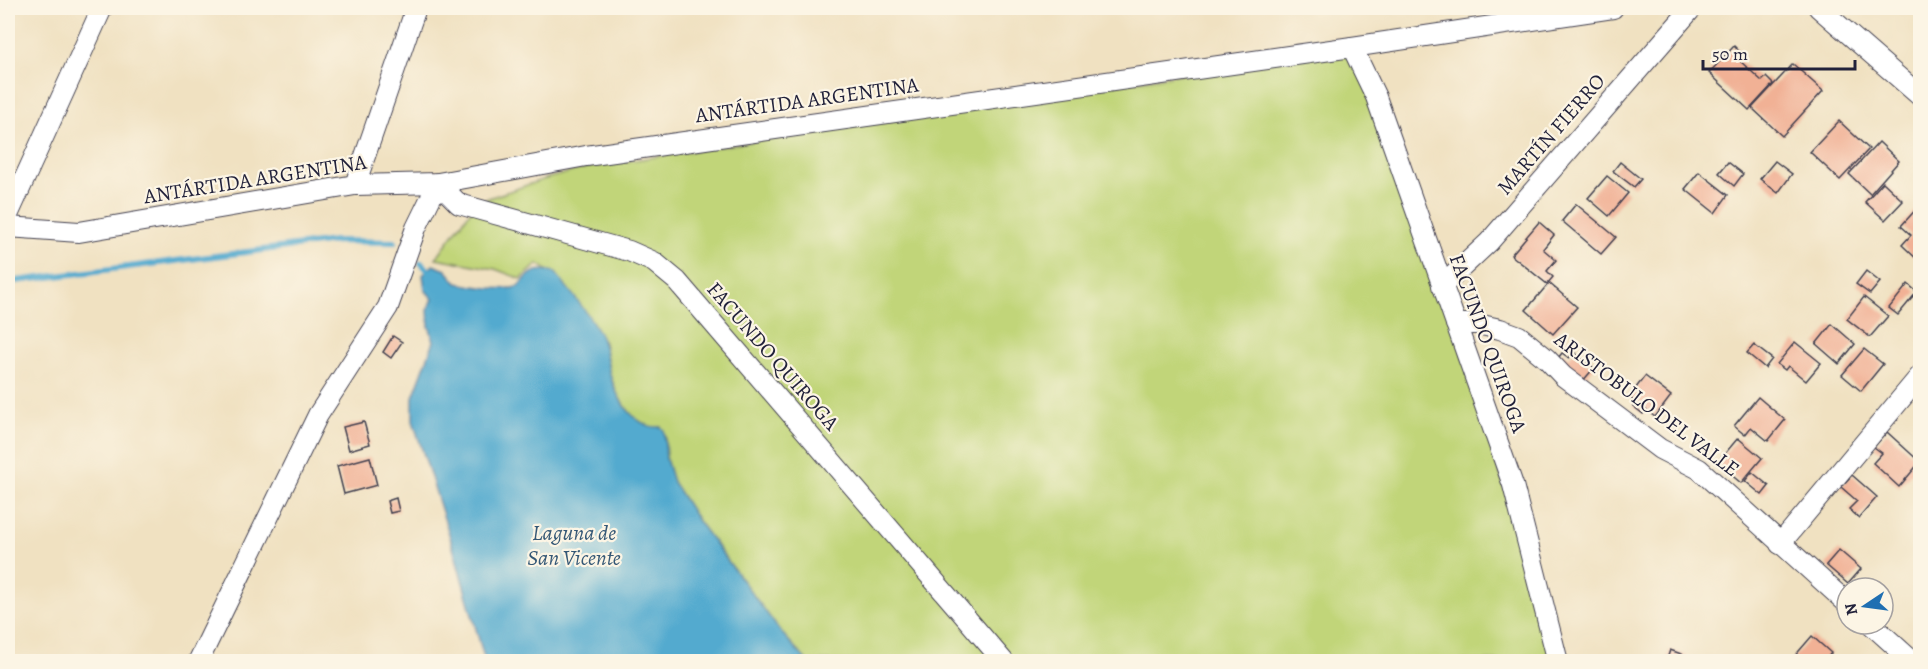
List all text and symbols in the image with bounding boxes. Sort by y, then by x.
scale bar [1703,33,1854,71]
text: 50 m [1712,42,1748,66]
street label: MARTÍN FIERRO [1491,67,1611,201]
street label: ANTÁRTIDA ARGENTINA [693,70,921,130]
street label: ANTÁRTIDA ARGENTINA [141,147,369,211]
street label: FACUNDO QUIROGA [1443,250,1534,437]
street label: FACUNDO QUIROGA [701,276,846,437]
street label: ARISTOBULO DEL VALLE [1548,325,1745,483]
water label: Laguna de San Vicente [527,518,621,573]
north arrow [1835,576,1895,636]
text: N [1839,601,1863,617]

